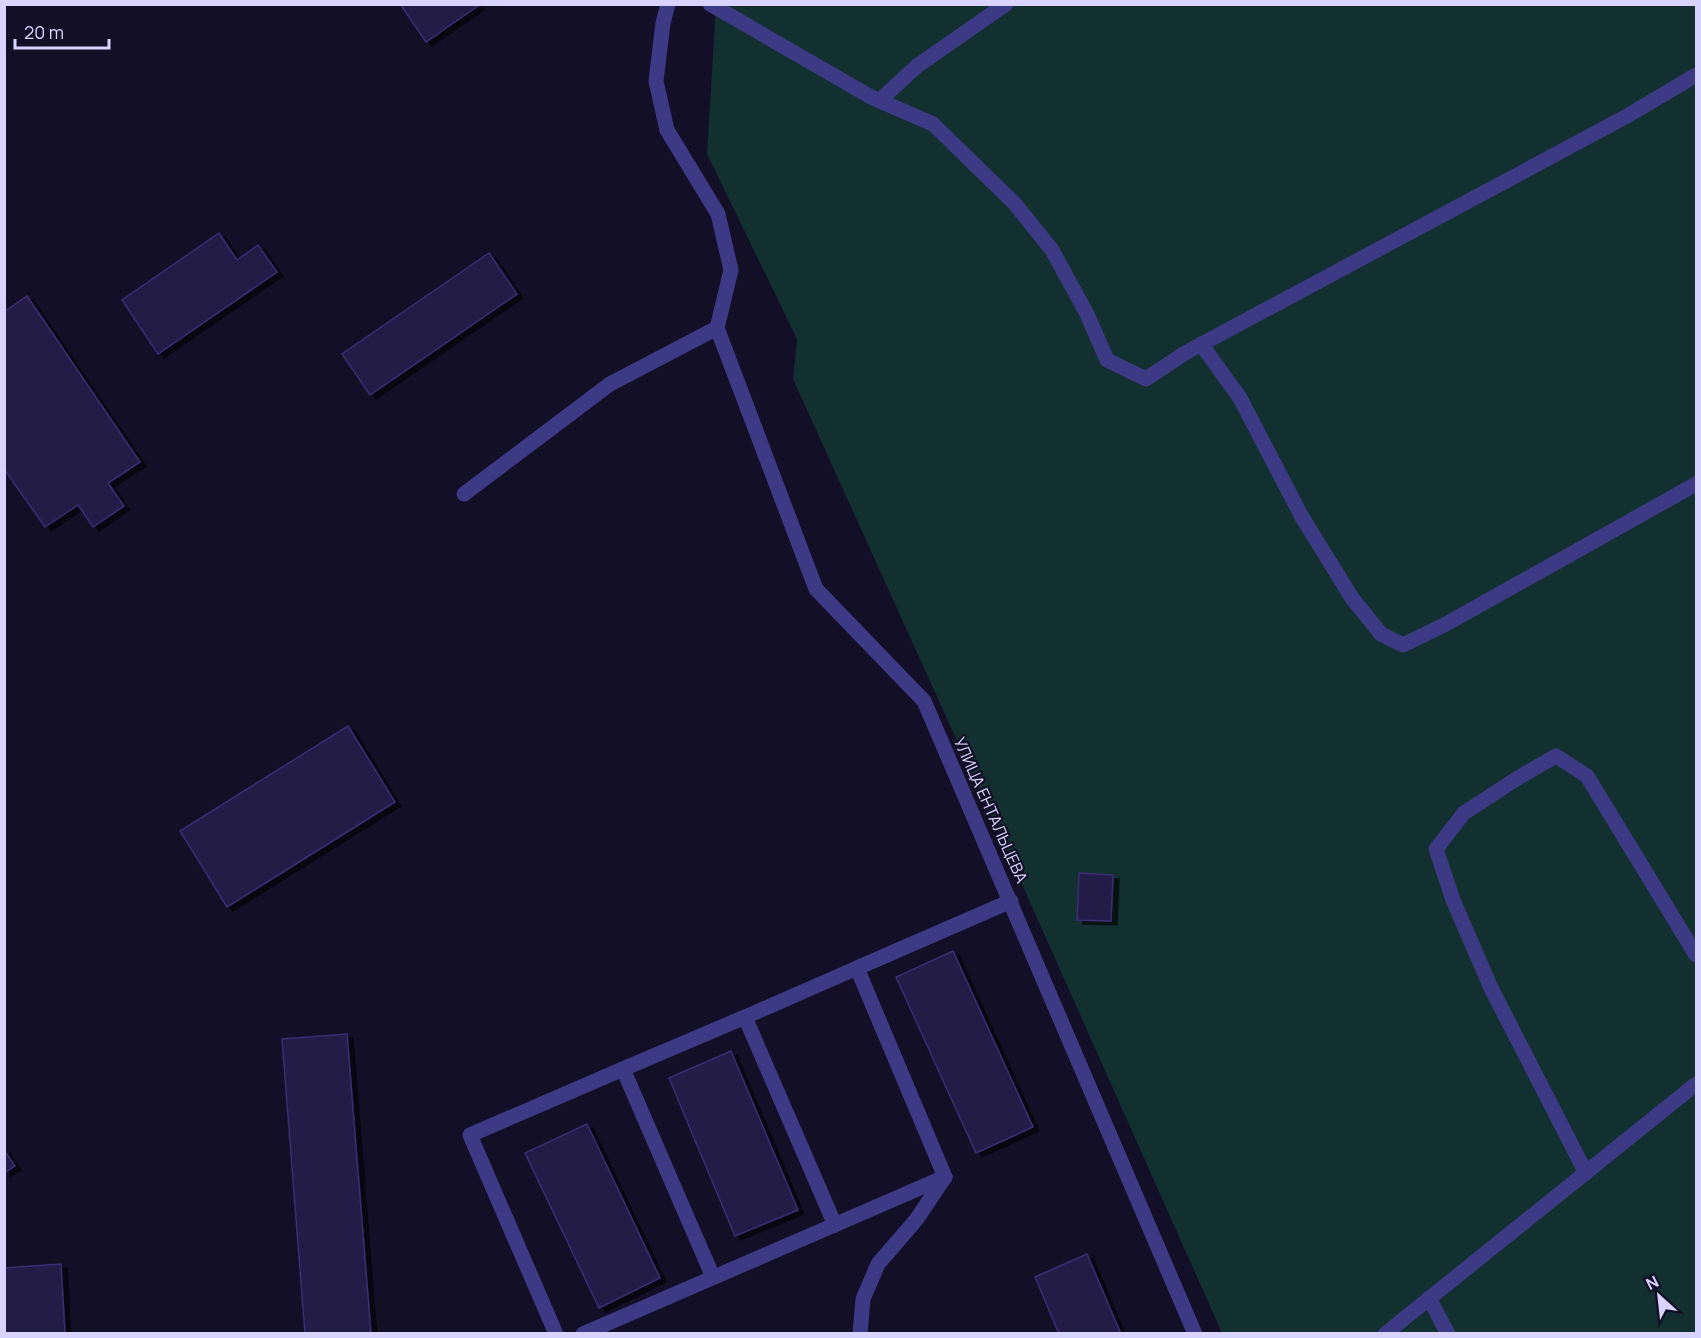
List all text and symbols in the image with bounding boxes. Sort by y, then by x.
scale bar [15,12,110,50]
text: 20 m [24,20,64,44]
street label: УЛИЦА ЕНТАЛЬЦЕВА [949,734,1033,886]
north arrow [1629,1266,1689,1326]
text: N [1642,1270,1662,1295]

